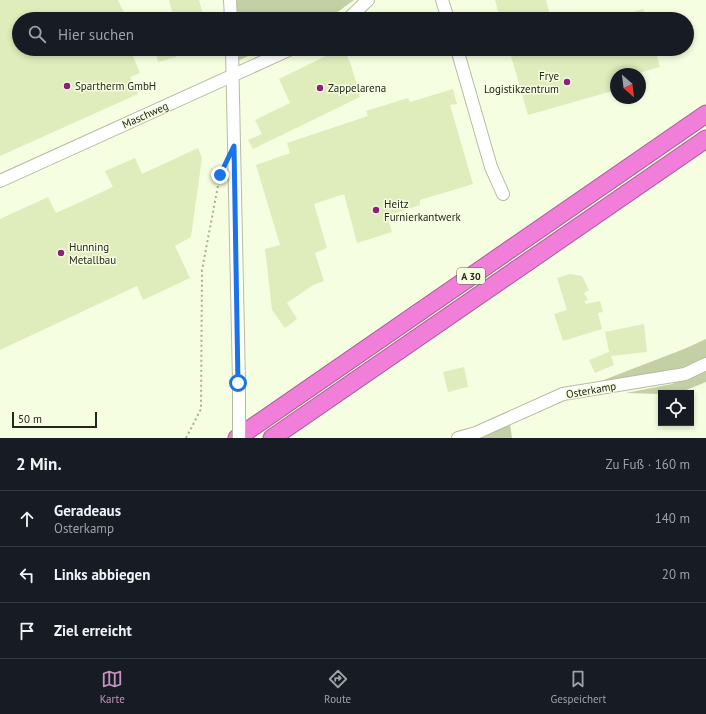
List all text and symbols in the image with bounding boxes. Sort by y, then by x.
search box [12,12,694,56]
icon: search [26,23,48,45]
text: Hier suchen [58,25,134,44]
north arrow [610,68,646,104]
place label: Frye Logistikzentrum [484,69,559,96]
marker: Frye Logistikzentrum [562,77,572,87]
place label: Spartherm GmbH [75,79,156,93]
marker: Spartherm GmbH [62,81,72,91]
place label: Zappelarena [328,81,386,95]
marker: Zappelarena [315,83,325,93]
street label: Maschweg [120,99,170,131]
route end [211,166,229,184]
place label: Heitz Furnierkantwerk [384,197,461,224]
marker: Heitz Furnierkantwerk [371,205,381,215]
place label: Hunning Metallbau [69,240,116,267]
marker: Hunning Metallbau [56,248,66,258]
road number: A 30 [457,268,485,284]
route start [229,374,247,392]
street label: Osterkamp [565,379,617,401]
map controls [658,390,694,426]
button: locate [658,390,694,426]
scale bar [12,410,97,429]
text: 50 m [18,412,42,426]
text: 2 Min. [16,453,62,475]
text: Zu Fuß · 160 m [606,456,690,473]
text: Geradeaus [54,501,121,520]
icon: ahead [16,508,38,530]
text: 140 m [655,510,690,527]
text: Osterkamp [54,520,114,537]
icon: left [16,564,38,586]
text: Links abbiegen [54,565,150,584]
text: 20 m [662,566,690,583]
icon: arrive [16,620,38,642]
text: Ziel erreicht [54,621,132,640]
tab: Karte [100,668,125,706]
tab: Route [324,668,351,706]
tab: Gespeichert [550,668,606,706]

